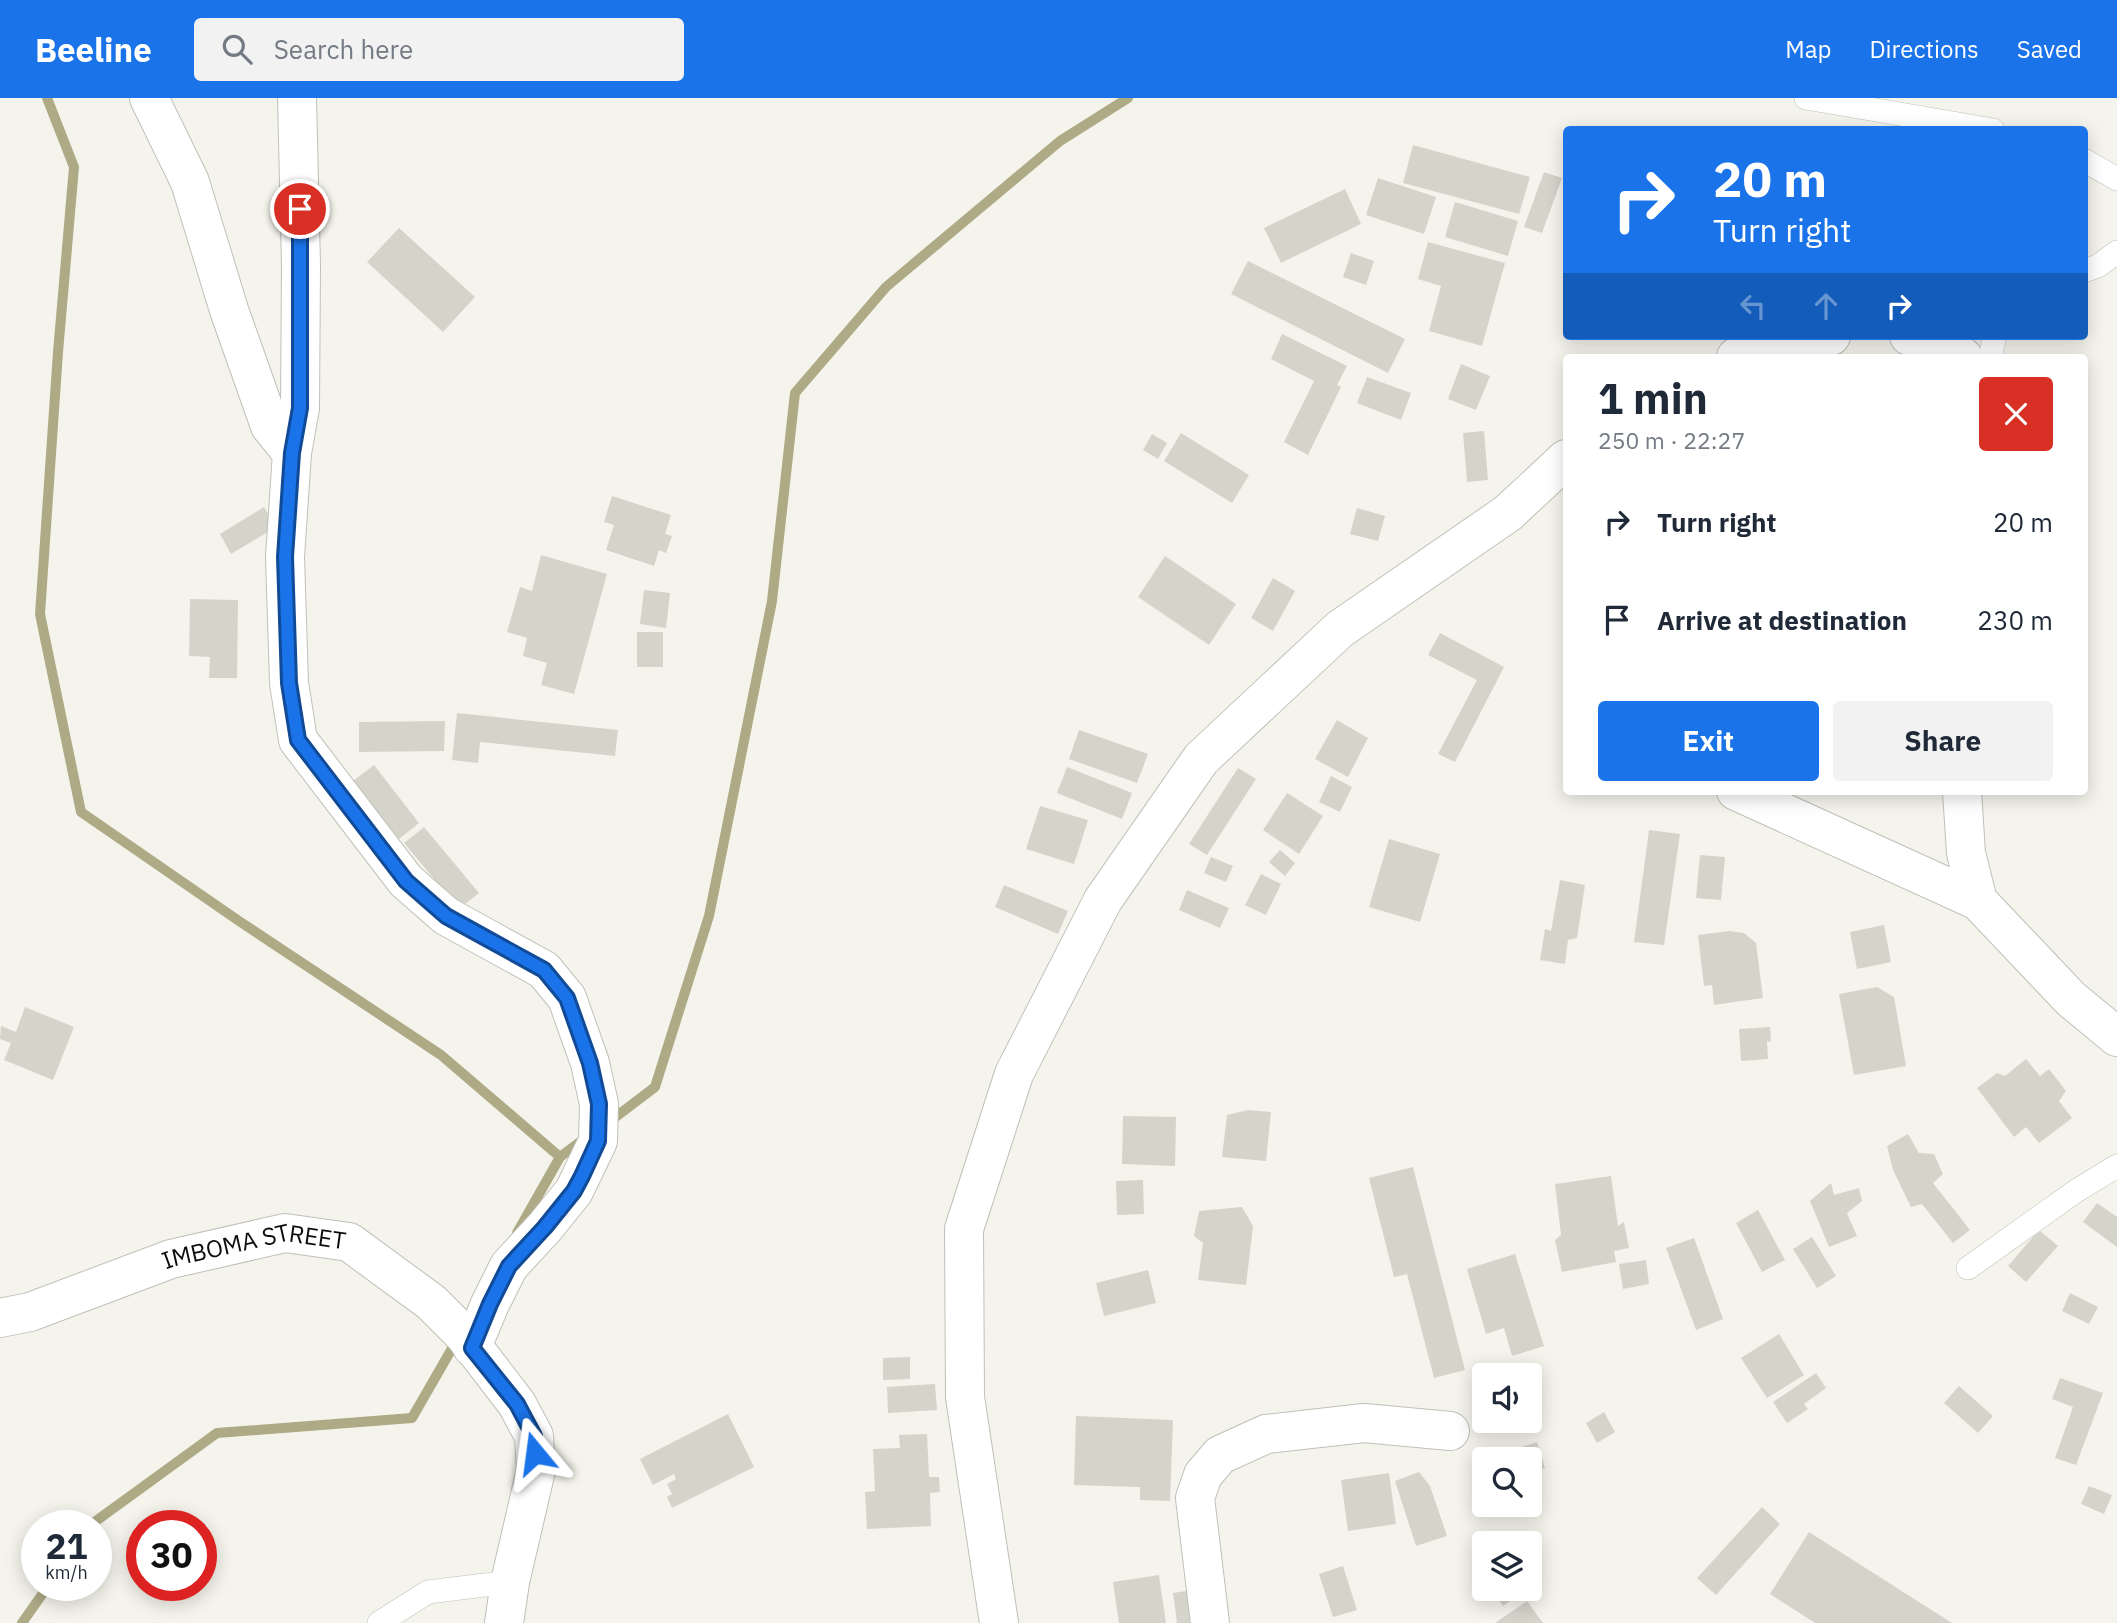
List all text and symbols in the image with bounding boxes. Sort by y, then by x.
search box [194,18,684,81]
text: Beeline [35,28,152,71]
icon: search [218,30,256,68]
text: Search here [274,32,413,66]
text: Map [1785,33,1831,65]
text: Directions [1869,33,1979,65]
text: Saved [2017,33,2082,65]
text: 20 m [1713,147,1827,210]
icon: right [1598,154,1689,245]
pin [270,179,330,239]
icon: arrive [281,190,319,228]
text: Turn right [1713,209,1851,251]
icon: left [1734,287,1772,325]
icon: ahead [1807,287,1845,325]
icon: right [1880,287,1918,325]
text: 1 min [1598,371,1708,426]
button: close [1979,377,2053,451]
text: 250 m · 22:27 [1598,425,1745,455]
icon: right [1598,503,1636,541]
text: Turn right [1657,505,1776,539]
text: 20 m [1993,505,2053,539]
icon: arrive [1598,601,1636,639]
text: Arrive at destination [1657,603,1907,637]
text: 230 m [1977,603,2053,637]
button: Exit [1598,701,1819,781]
button: Share [1833,701,2053,781]
street label: IMBOMA STREET [157,1215,348,1276]
map controls [1472,1363,1542,1601]
button: sound [1472,1363,1542,1433]
position arrow [498,1416,572,1490]
button: search [1472,1447,1542,1517]
speed limit sign: 30 [126,1510,217,1601]
text: 21 [45,1523,88,1569]
button: layers [1472,1531,1542,1601]
text: km/h [45,1561,88,1584]

